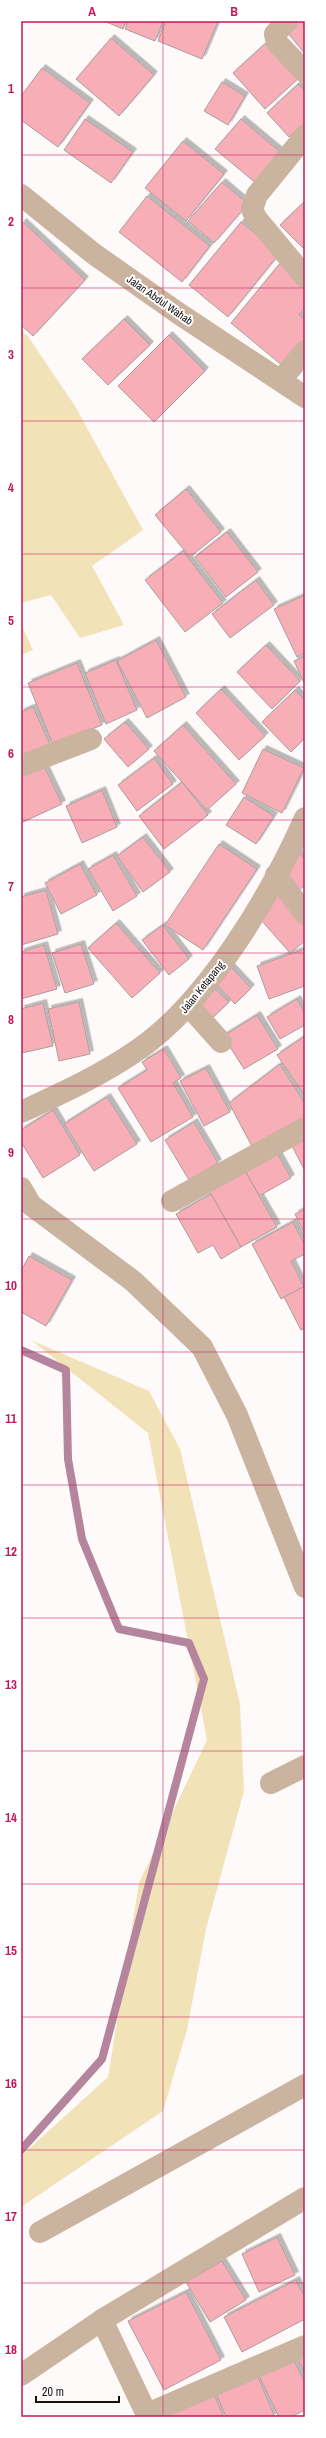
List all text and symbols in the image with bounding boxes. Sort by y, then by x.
text: A [88,3,96,20]
text: B [230,3,238,20]
text: 1 [8,80,14,97]
text: 2 [8,213,14,230]
street label: Jalan Abdul Wahab [124,272,196,328]
text: 3 [8,346,14,363]
text: 4 [8,479,14,496]
text: 5 [8,612,14,629]
text: 6 [8,745,14,762]
text: 7 [8,878,14,895]
street label: Jalan Ketapang [177,958,227,1016]
text: 8 [8,1011,14,1028]
text: 9 [8,1144,14,1161]
text: 10 [5,1277,17,1294]
text: 11 [5,1410,17,1427]
text: 12 [5,1543,17,1560]
text: 13 [5,1676,17,1693]
text: 14 [5,1809,17,1826]
text: 15 [5,1942,17,1959]
text: 16 [5,2075,17,2092]
text: 17 [5,2208,17,2225]
text: 18 [5,2341,17,2358]
scale bar [36,2378,119,2404]
text: 20 m [42,2384,64,2400]

